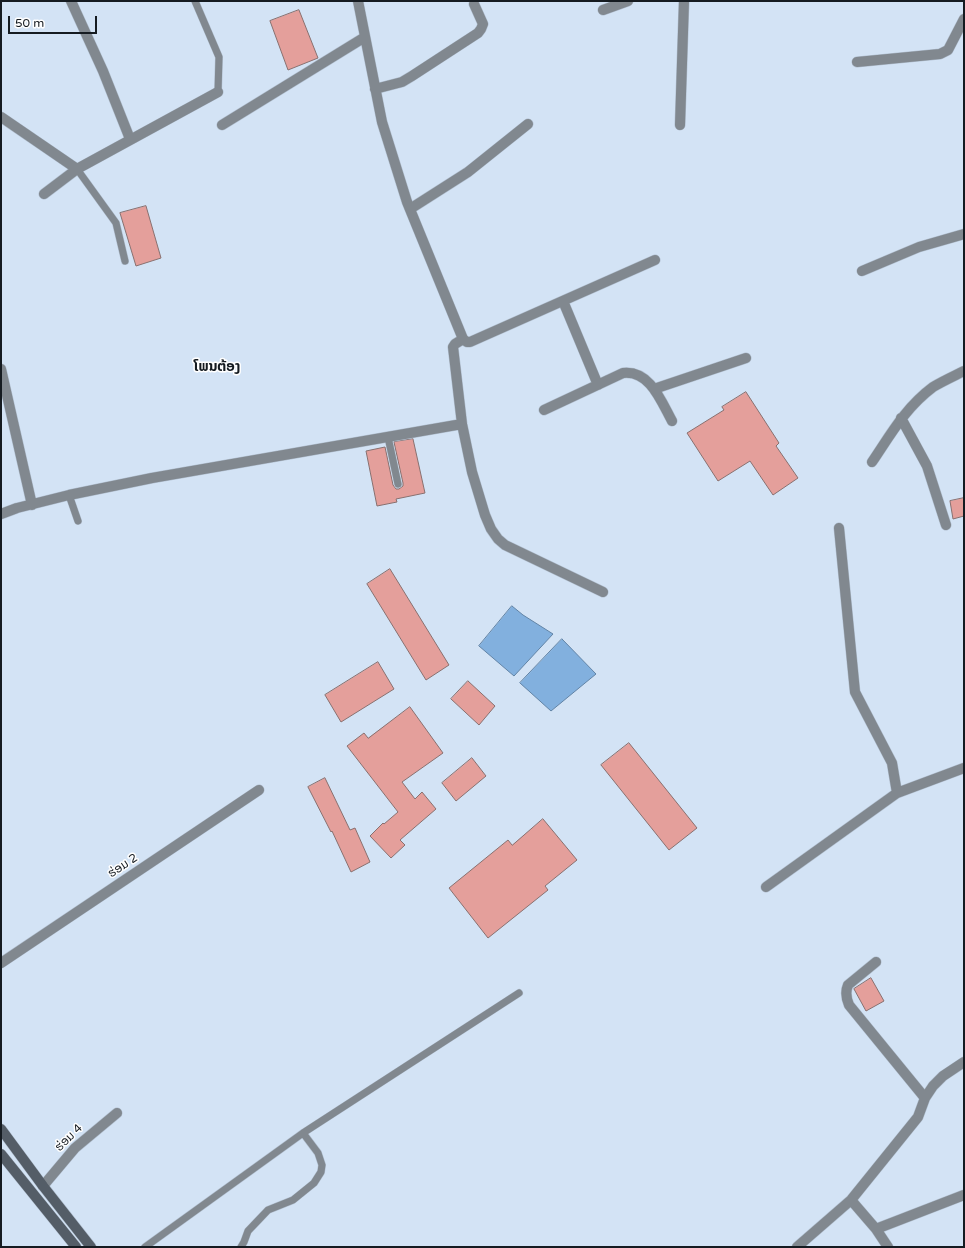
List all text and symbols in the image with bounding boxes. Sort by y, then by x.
scale bar [10,8,99,34]
text: 50 m [15,16,44,30]
district label: ໂພນຕ້ອງ [194,359,240,375]
street label: ຮ່ອມ 2 [105,851,141,881]
street label: ຮ່ອມ 4 [52,1121,86,1155]

